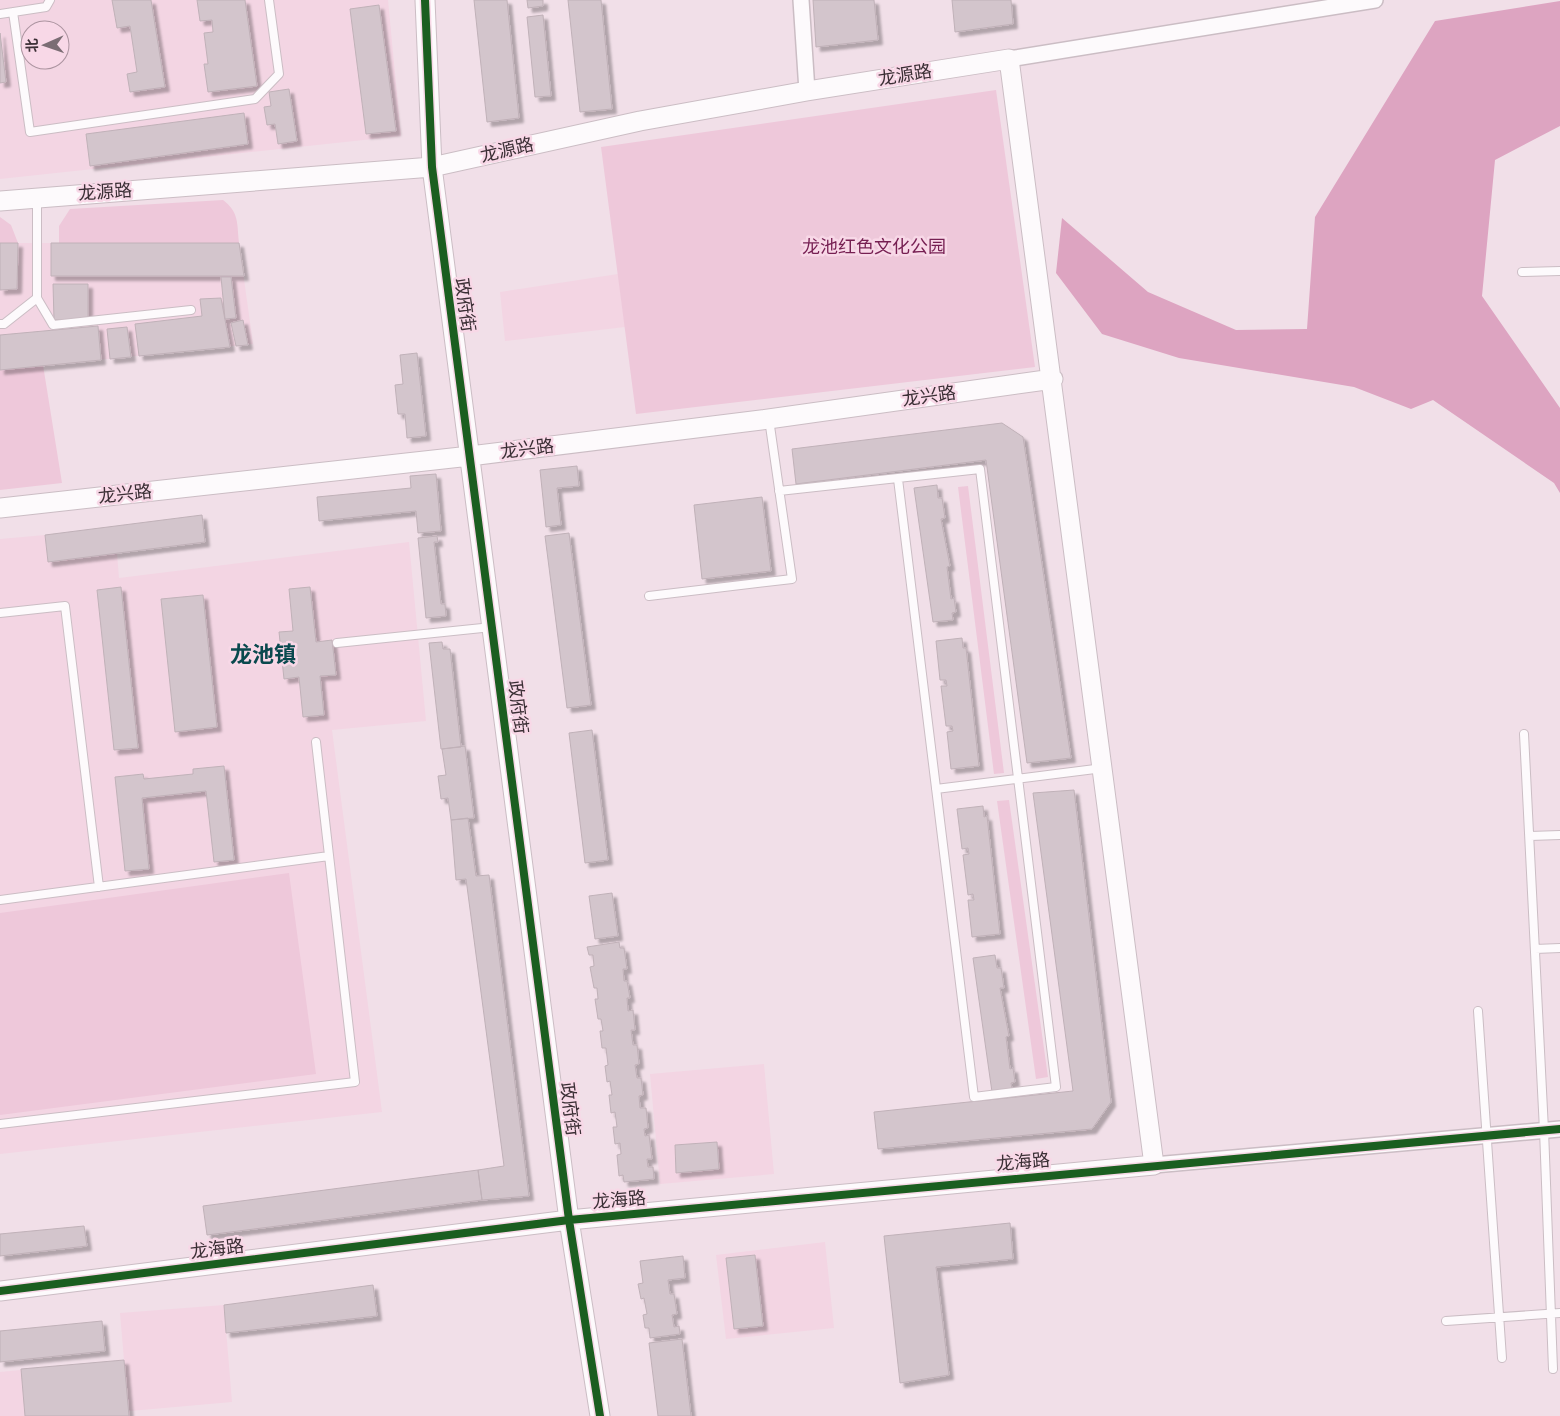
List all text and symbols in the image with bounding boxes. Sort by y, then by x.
north arrow [20,20,70,70]
text: 北 [24,38,41,53]
street label: 龙源路 [877,60,933,90]
street label: 龙源路 [478,133,536,167]
street label: 龙源路 [77,179,133,205]
park label: 龙池红色文化公园 [802,236,946,258]
street label: 政府街 [450,277,480,333]
street label: 龙兴路 [901,381,957,411]
street label: 龙兴路 [499,435,555,463]
street label: 龙兴路 [97,480,153,508]
district label: 龙池镇 [230,641,296,668]
street label: 政府街 [504,679,532,735]
street label: 政府街 [556,1081,584,1137]
street label: 龙海路 [995,1149,1051,1175]
street label: 龙海路 [591,1187,647,1213]
street label: 龙海路 [189,1235,245,1263]

